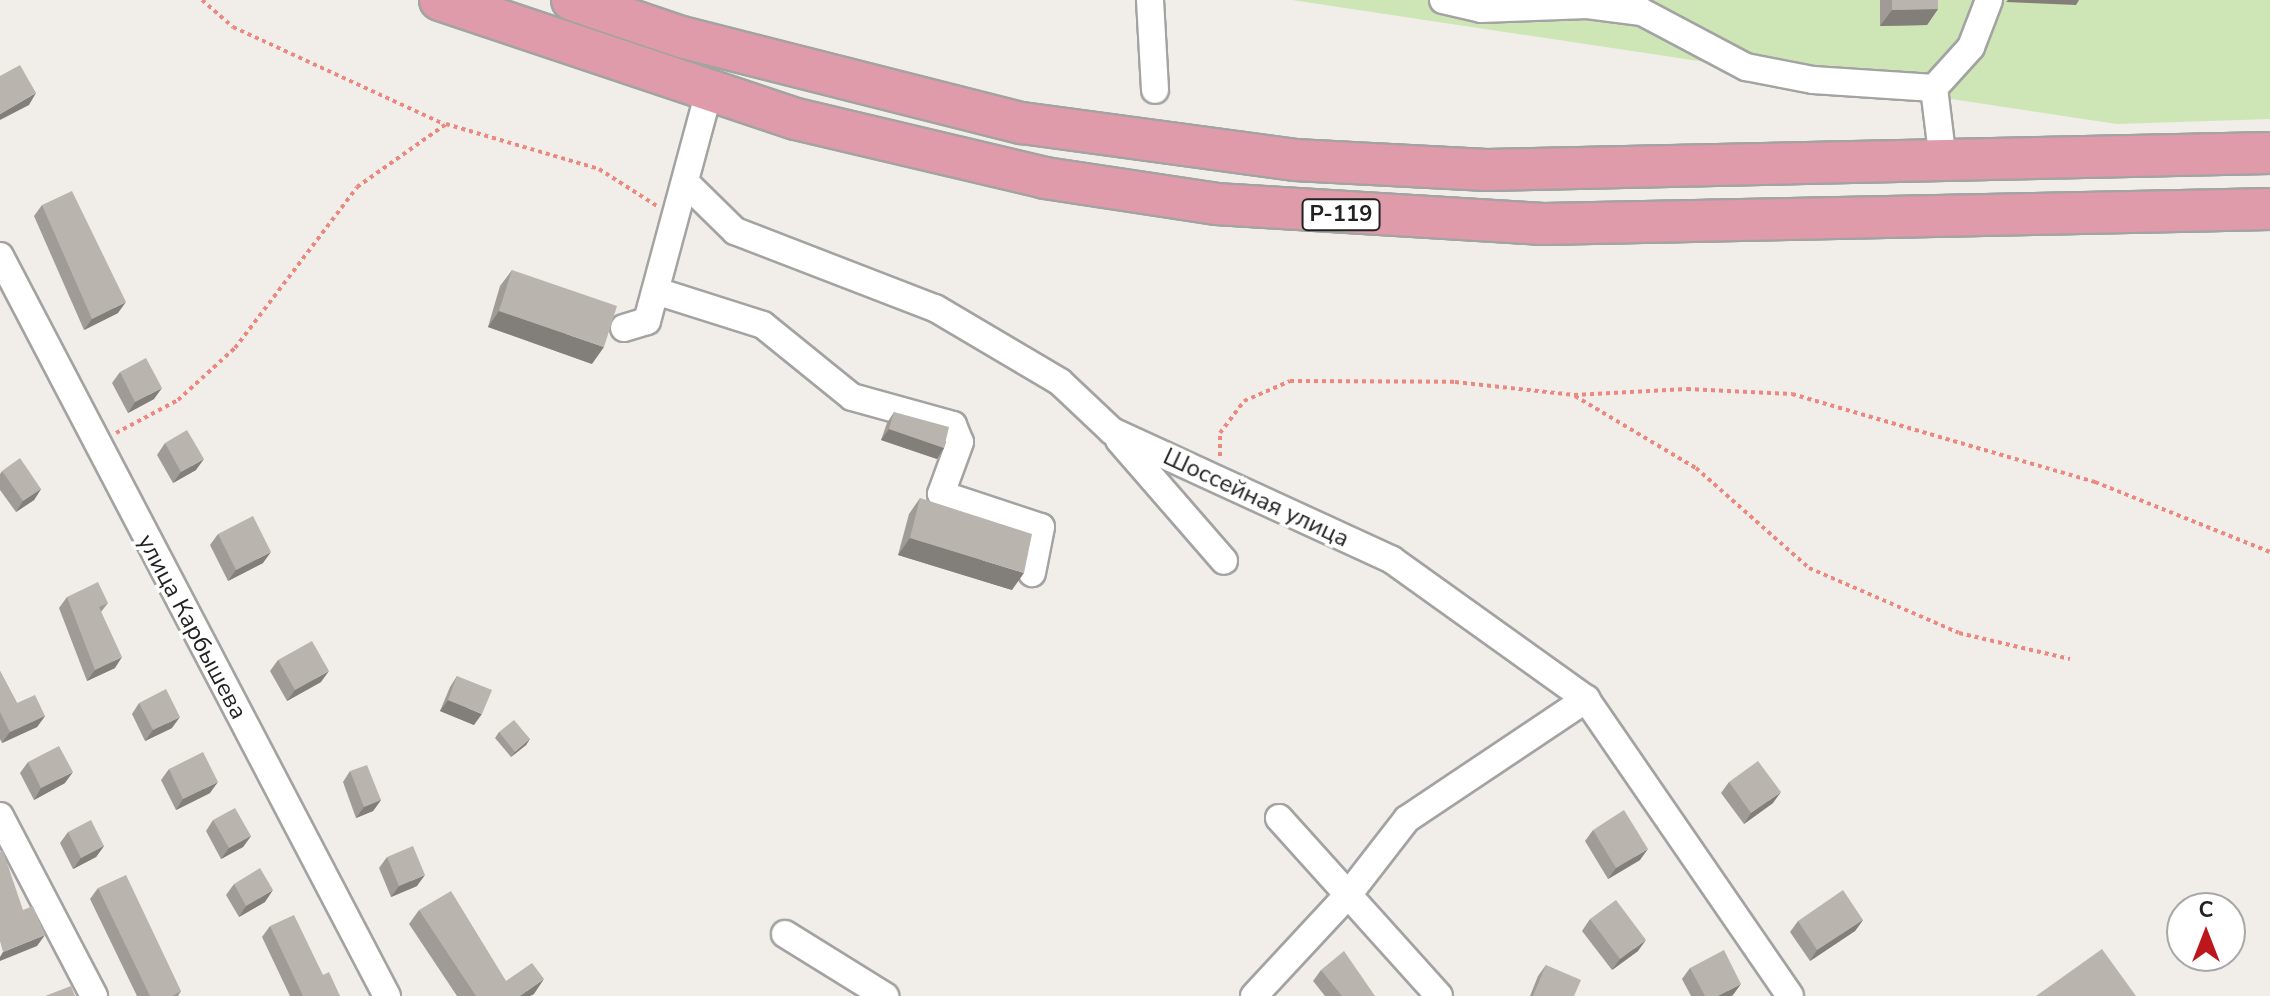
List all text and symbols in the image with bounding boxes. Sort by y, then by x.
road number: Р-119 [1301,197,1381,233]
street label: Шоссейная улица [1159,442,1353,554]
street label: улица Карбышева [131,530,253,724]
north arrow [2166,892,2246,972]
text: С [2199,895,2213,925]

